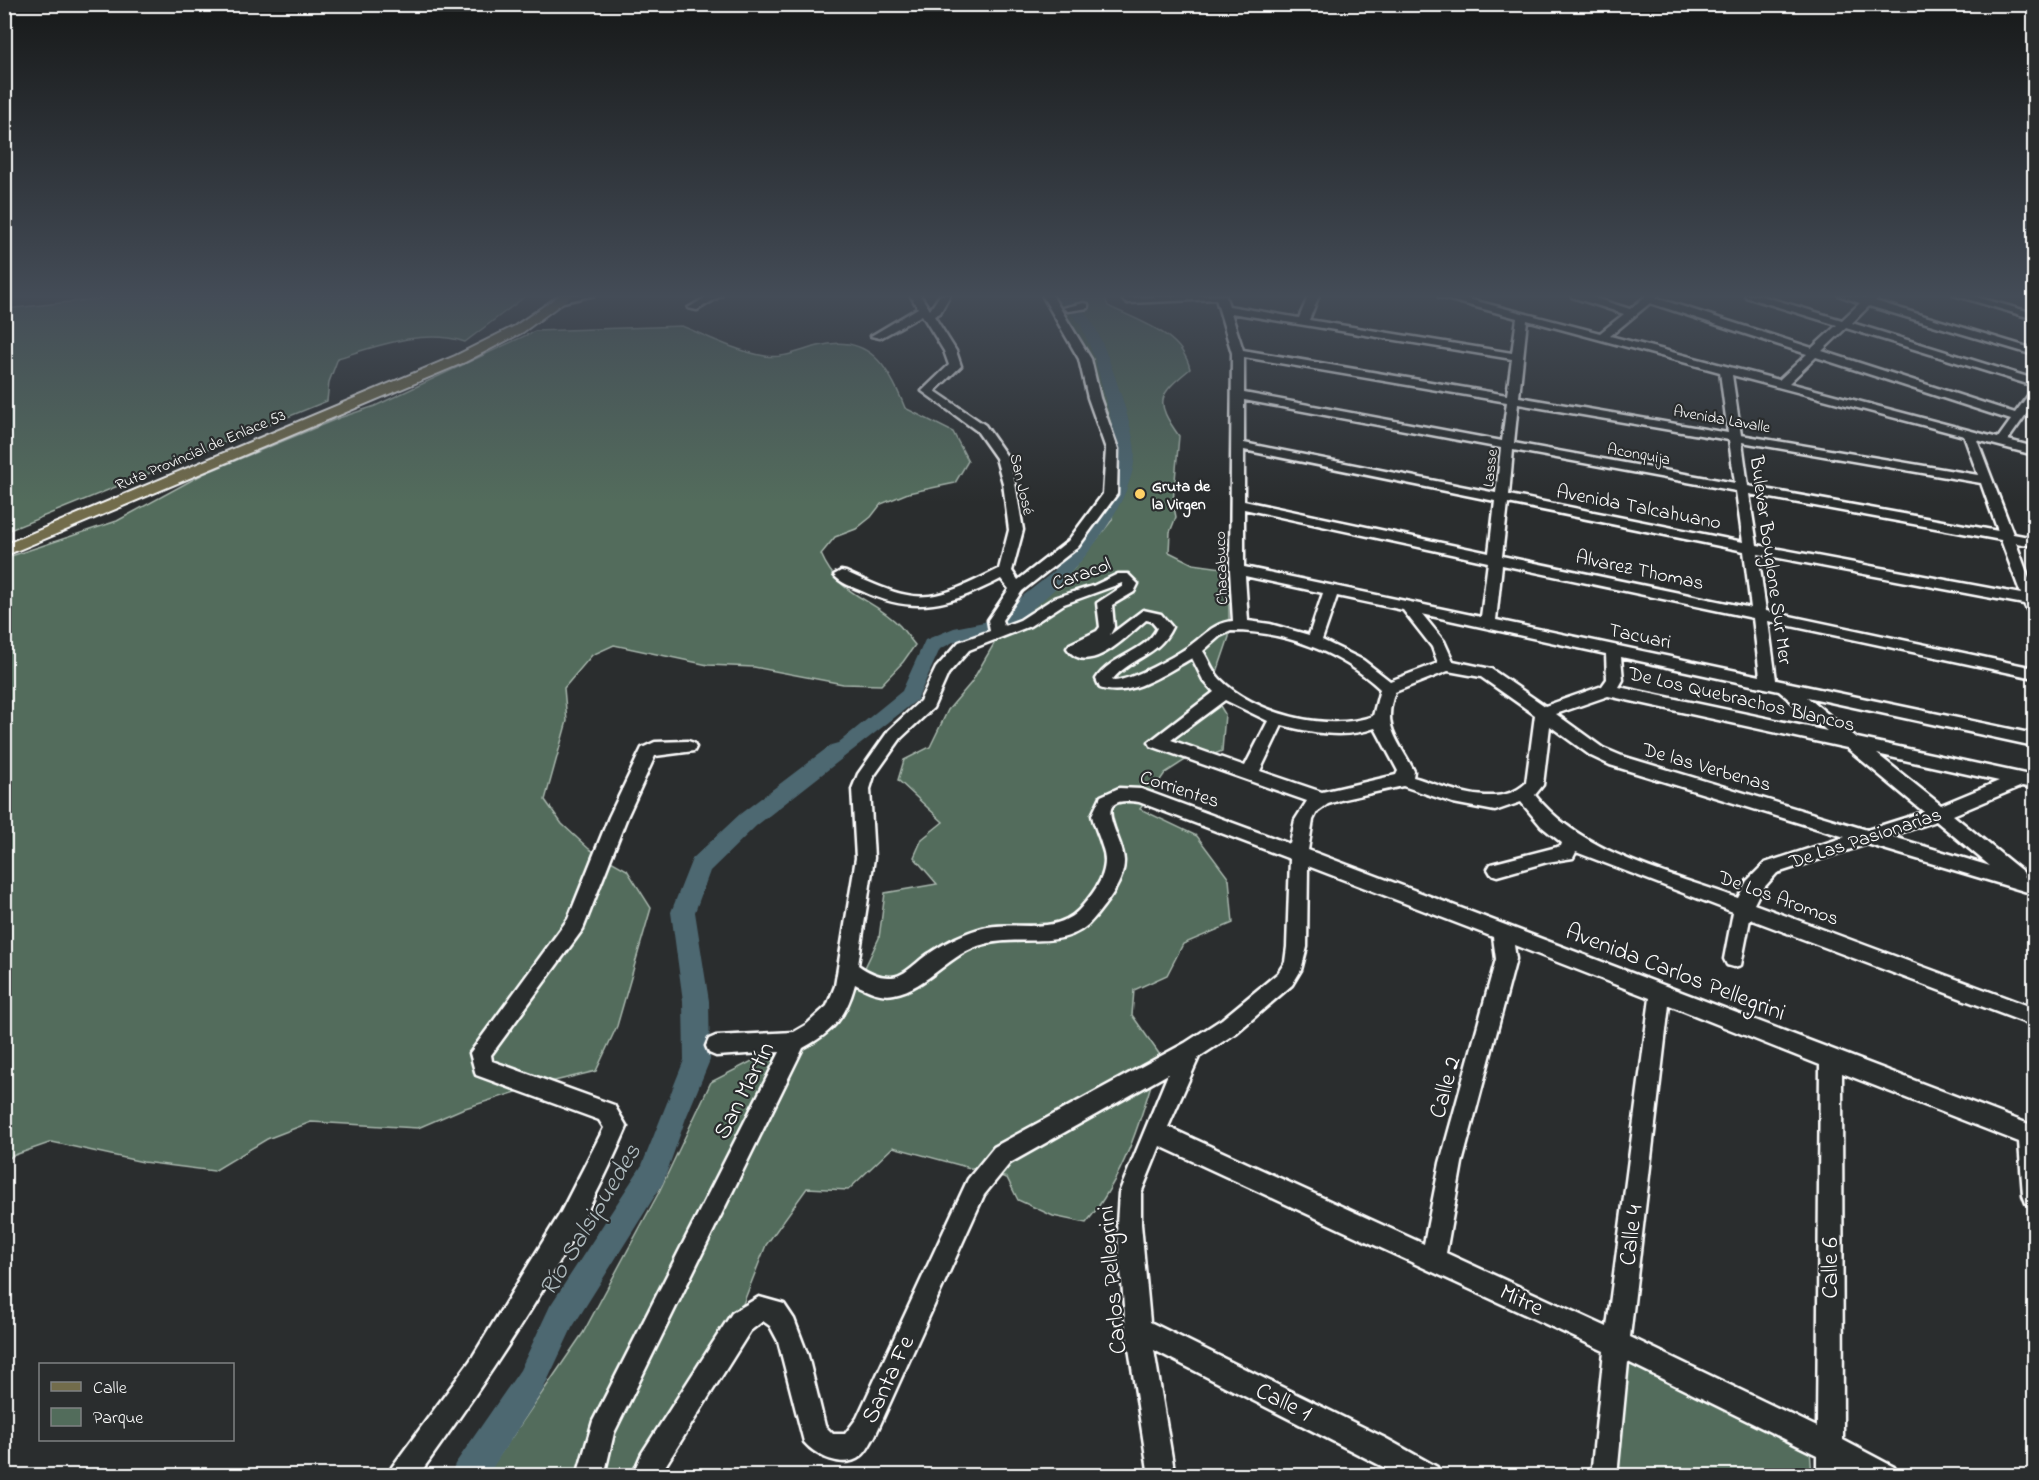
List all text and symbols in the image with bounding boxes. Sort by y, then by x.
street label: Avenida Lavalle [1671,400,1773,440]
street label: Ruta Provincial de Enlace 53 [112,404,290,498]
street label: Aconquija [1605,438,1672,472]
street label: Lasse [1477,447,1505,488]
street label: San José [1002,451,1040,518]
street label: Bulevar Bouglone Sur Mer [1739,453,1799,668]
place label: Gruta de la Virgen [1152,475,1211,518]
street label: Avenida Talcahuano [1554,478,1723,539]
marker: Gruta de la Virgen [1133,487,1147,501]
street label: Chacabuco [1209,531,1235,605]
street label: Alvarez Thomas [1573,544,1706,599]
street label: Caracol [1048,551,1115,599]
street label: Tacuari [1606,617,1673,658]
street label: De Los Quebrachos Blancos [1624,660,1858,741]
street label: De las Verbenas [1637,736,1774,801]
street label: Corrientes [1136,764,1223,817]
street label: De Las Pasionarias [1785,801,1946,878]
street label: De Los Aromos [1713,864,1843,935]
street label: Avenida Carlos Pellegrini [1560,915,1790,1031]
street label: San Martín [706,1036,785,1146]
street label: Calle 2 [1421,1053,1471,1123]
water label: Río Salsipuedes [531,1136,653,1304]
street label: Calle 4 [1611,1203,1654,1268]
street label: Carlos Pellegrini [1090,1204,1137,1356]
street label: Calle 6 [1814,1237,1849,1299]
street label: Mitre [1493,1276,1549,1327]
street label: Santa Fe [854,1330,925,1430]
legend [39,1363,234,1441]
street label: Calle 1 [1249,1375,1317,1432]
text: Calle [93,1376,128,1402]
text: Parque [93,1406,144,1432]

